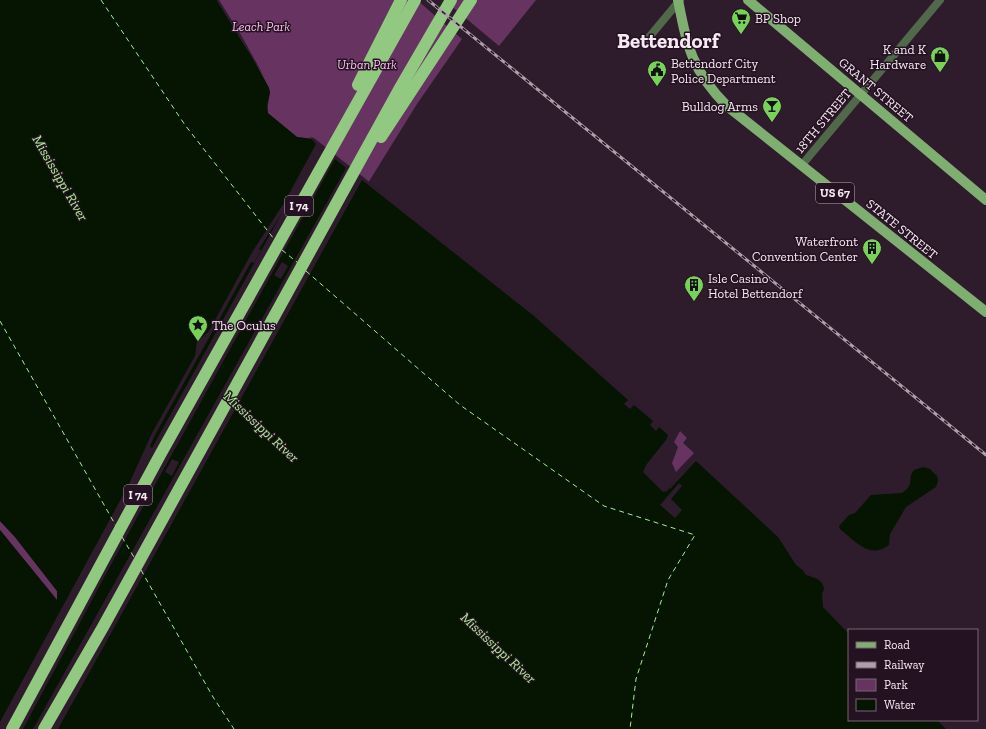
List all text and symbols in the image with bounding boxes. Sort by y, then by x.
supermarket icon: BP Shop [730,7,752,35]
place label: BP Shop [755,11,801,26]
park label: Leach Park [232,19,290,34]
district label: Bettendorf [617,28,721,53]
place label: K and K Hardware [870,42,927,72]
shop icon: K and K Hardware [929,45,951,73]
street label: GRANT STREET [836,55,916,125]
place label: Bettendorf City Police Department [671,56,776,86]
park label: Urban Park [337,57,397,72]
public building icon: Bettendorf City Police Department [646,59,668,87]
street label: 18TH STREET [792,86,854,156]
bar icon: Bulldog Arms [761,95,783,123]
place label: Bulldog Arms [682,99,758,114]
water label: Mississippi River [29,132,92,224]
road number: US 67 [816,183,854,203]
road number: I 74 [285,196,313,216]
street label: STATE STREET [863,196,941,262]
place label: Waterfront Convention Center [752,234,858,264]
building icon: Waterfront Convention Center [861,237,883,265]
place label: Isle Casino Hotel Bettendorf [708,271,803,301]
building icon: Isle Casino Hotel Bettendorf [683,274,705,302]
place icon: The Oculus [187,314,209,342]
place label: The Oculus [212,318,276,333]
water label: Mississippi River [220,388,302,466]
road number: I 74 [124,485,152,505]
water label: Mississippi River [457,609,539,687]
legend [848,629,978,721]
text: Road [884,638,910,652]
text: Railway [884,658,925,672]
text: Park [884,678,909,692]
text: Water [884,698,916,712]

